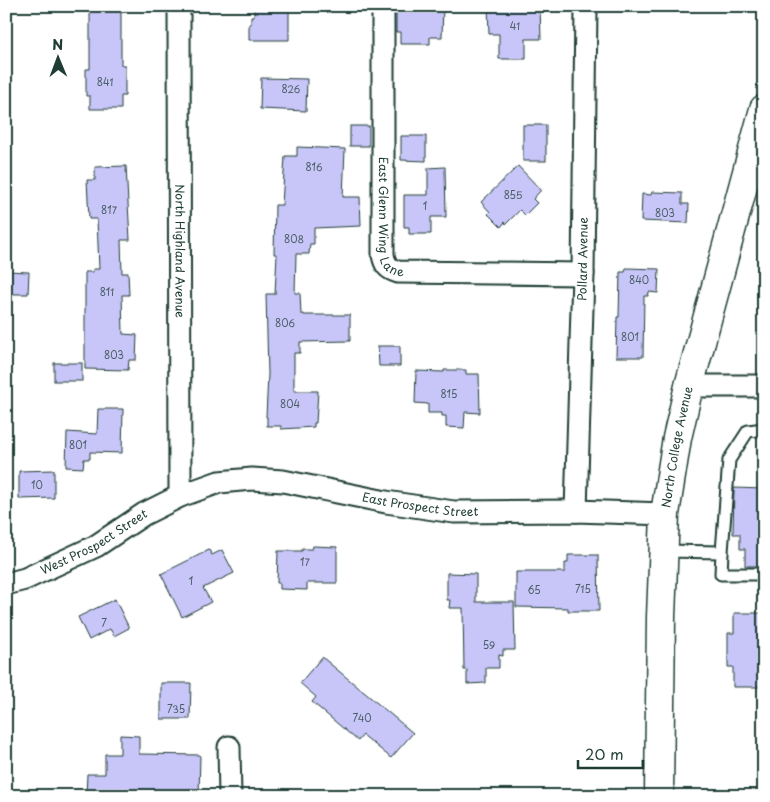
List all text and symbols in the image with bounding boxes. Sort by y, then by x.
house number: 41 [510,18,520,33]
north arrow [32,32,82,82]
text: N [52,34,63,55]
house number: 841 [97,74,113,89]
house number: 826 [282,81,300,96]
street label: East Glenn Wing Lane [375,157,404,280]
house number: 816 [305,159,323,174]
street label: North Highland Avenue [171,184,190,318]
house number: 855 [504,187,523,202]
house number: 1 [423,198,427,213]
house number: 817 [101,202,118,217]
house number: 803 [655,205,675,220]
street label: Pollard Avenue [572,217,592,301]
house number: 808 [284,231,304,246]
house number: 840 [629,272,649,287]
house number: 811 [100,284,114,299]
house number: 806 [275,315,295,330]
house number: 801 [621,329,639,344]
house number: 803 [104,347,124,362]
street label: North College Avenue [656,384,697,509]
house number: 815 [440,386,458,401]
house number: 804 [280,396,300,411]
house number: 801 [69,437,87,452]
house number: 10 [31,477,43,492]
street label: East Prospect Street [361,487,478,520]
street label: West Prospect Street [37,504,150,579]
house number: 17 [300,554,311,569]
house number: 1 [189,573,193,588]
house number: 715 [575,581,591,596]
house number: 65 [527,582,541,597]
house number: 7 [101,615,107,630]
house number: 59 [483,637,495,652]
house number: 735 [167,701,185,716]
house number: 740 [352,710,372,725]
scale bar [578,737,642,769]
text: 20 m [585,742,624,765]

